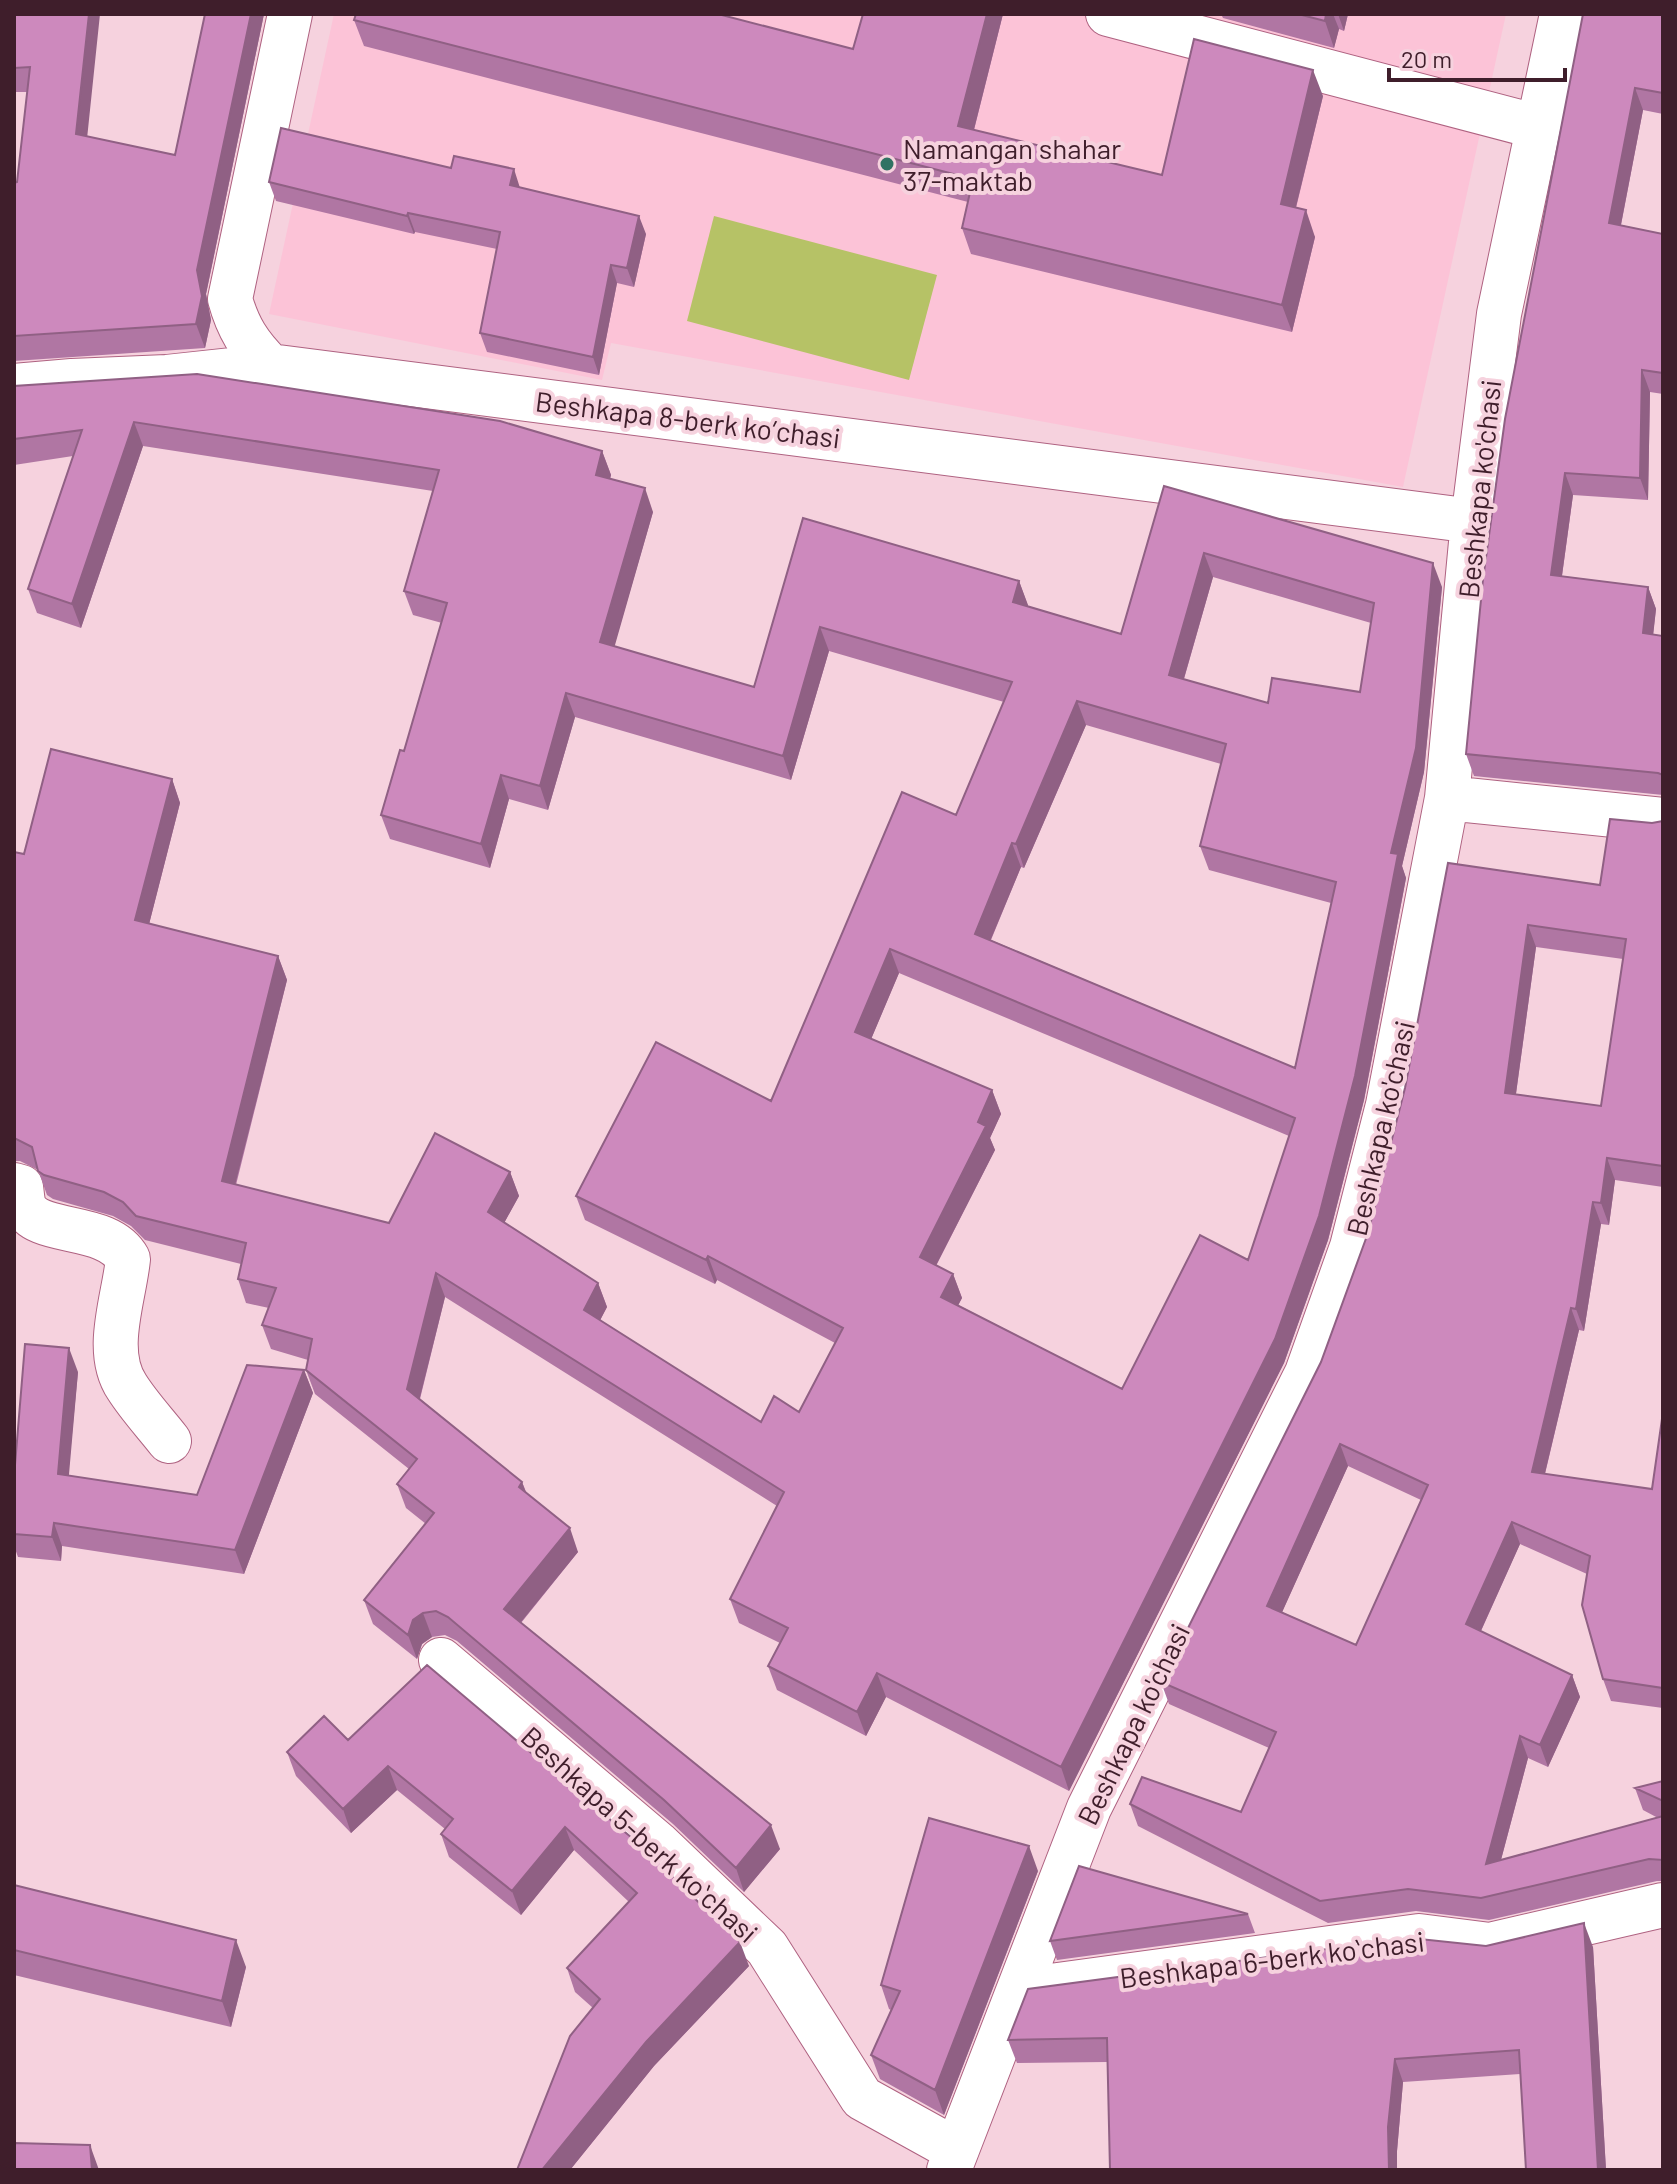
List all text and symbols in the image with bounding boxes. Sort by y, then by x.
scale bar [1389,32,1565,82]
text: 20 m [1401,44,1452,73]
place label: Namangan shahar 37-maktab [903,131,1121,197]
marker: Namangan shahar 37-maktab [878,155,896,173]
street label: Beshkapa ko'chasi [1451,378,1507,600]
street label: Beshkapa 8-berk koʼchasi [534,383,842,455]
street label: Beshkapa ko'chasi [1339,1017,1421,1239]
street label: Beshkapa ko'chasi [1070,1618,1196,1830]
street label: Beshkapa 5-berk koʻchasi [515,1719,765,1949]
street label: Beshkapa 6-berk koʻchasi [1118,1923,1426,1995]

